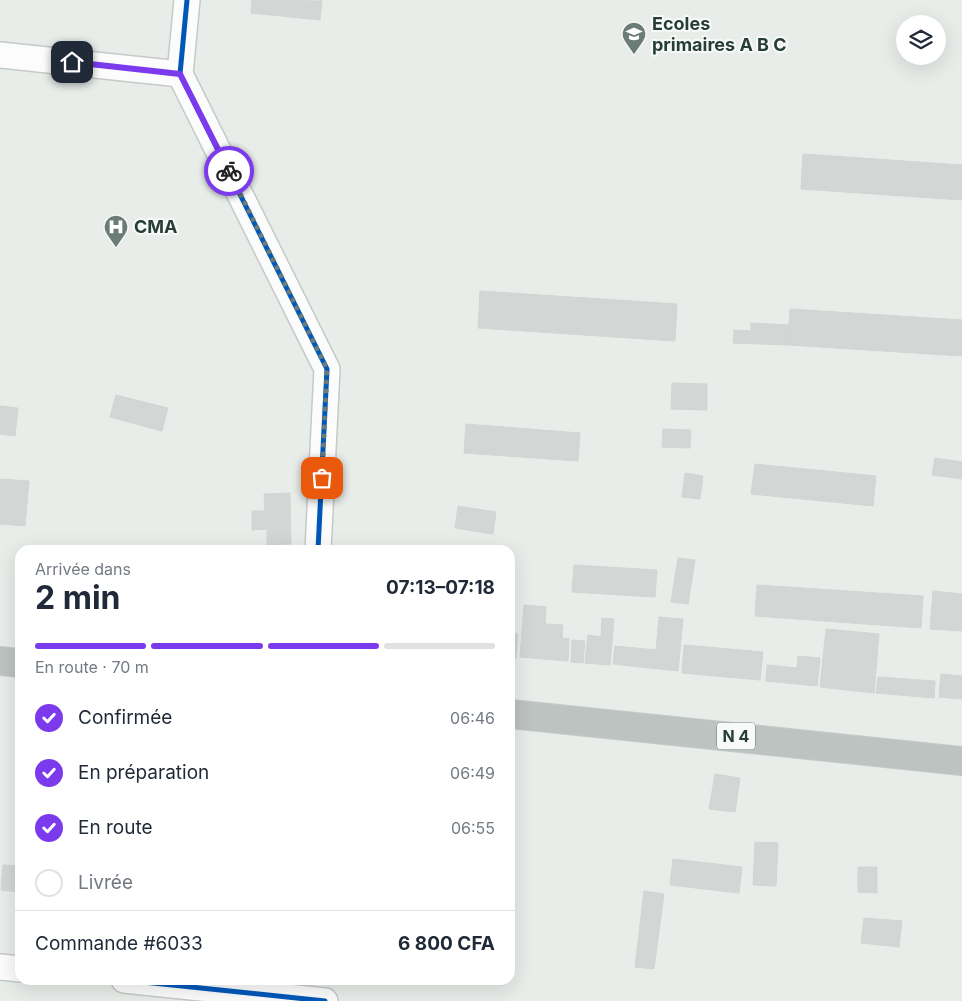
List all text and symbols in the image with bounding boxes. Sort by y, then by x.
place label: Ecoles primaires A B C [652,13,787,55]
map controls [896,15,946,65]
button: layers [896,15,946,65]
school or university icon: Ecoles primaires A B C [621,21,647,55]
pin [51,41,93,83]
icon: home [58,48,86,76]
courier [204,146,254,196]
icon: bike [215,157,243,185]
hospital icon: CMA [103,214,129,248]
place label: CMA [134,216,178,237]
pin [301,457,343,499]
icon: bag [308,464,336,492]
text: Arrivée dans [35,559,131,579]
text: 07:13–07:18 [386,576,495,599]
text: 2 min [35,578,121,617]
text: En route · 70 m [35,657,149,677]
icon: check [35,704,63,732]
text: Confirmée [78,706,172,729]
text: 06:46 [450,708,495,728]
road number: N 4 [717,722,755,749]
icon: check [35,759,63,787]
text: En préparation [78,761,209,784]
text: 06:49 [450,763,495,783]
icon: check [35,814,63,842]
text: En route [78,816,153,839]
text: 06:55 [451,818,495,838]
text: Livrée [78,871,133,894]
text: Commande #6033 [35,932,203,955]
text: 6 800 CFA [398,932,495,955]

